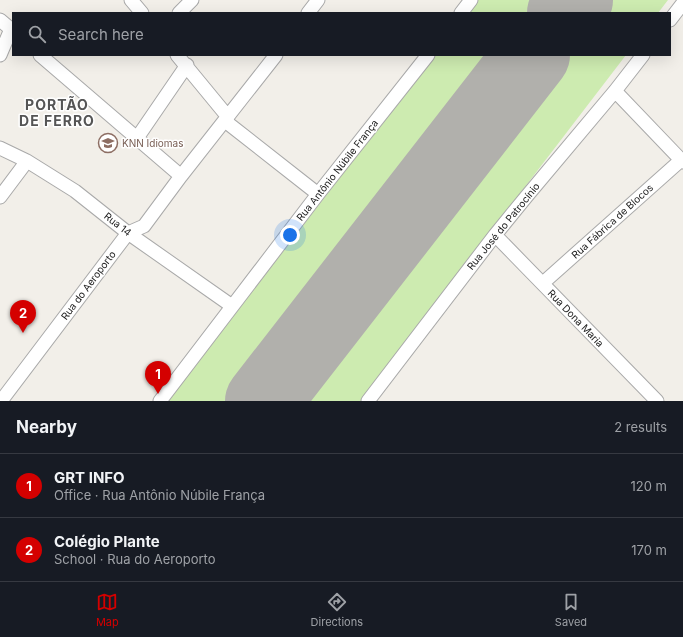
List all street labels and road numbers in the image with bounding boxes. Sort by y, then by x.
street label: Rua Antônio Núbile França [294,117,380,223]
street label: Rua José do Patrocínio [464,180,542,272]
street label: Rua Fábrica de Blocos [569,181,655,261]
street label: Rua 14 [102,210,134,238]
street label: Rua do Aeroporto [58,248,118,322]
street label: Rua Dona Maria [546,287,606,349]

